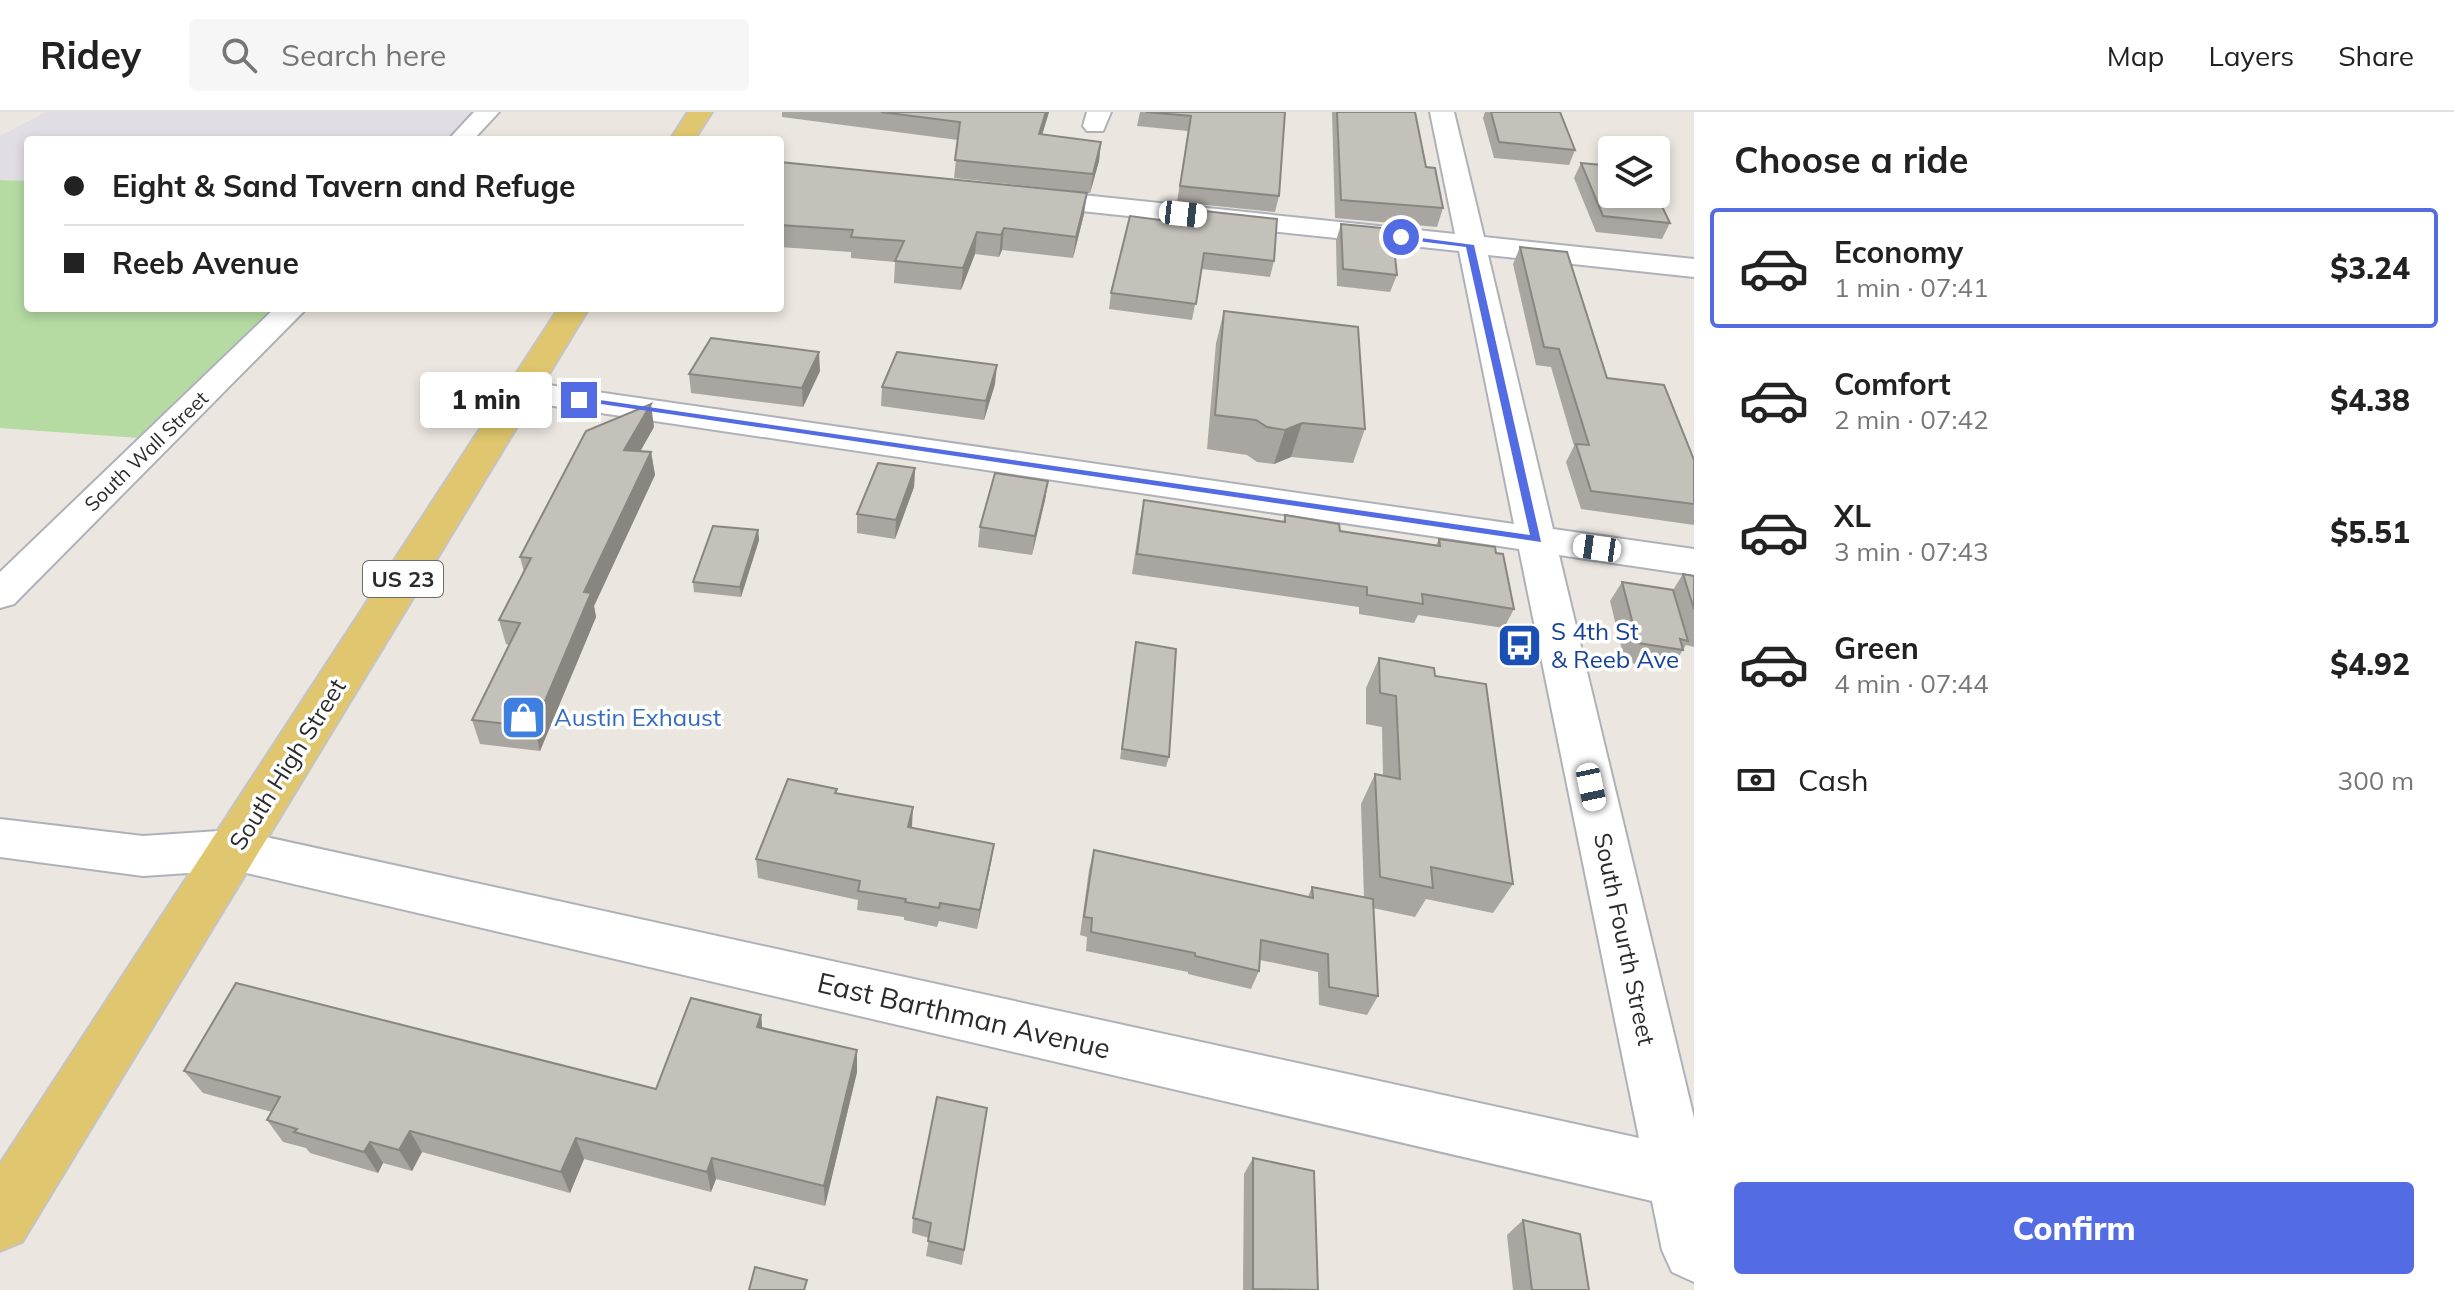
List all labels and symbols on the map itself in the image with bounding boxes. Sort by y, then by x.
car [1158,200,1208,228]
route start [1383,219,1419,255]
callout: 1 min [419,372,551,428]
route end [561,382,597,418]
street label: South Wall Street [79,386,213,516]
car [1572,533,1622,563]
road number: US 23 [363,561,443,597]
place label: S 4th St & Reeb Ave [1551,616,1679,674]
bus stop icon: S 4th St & Reeb Ave [1496,621,1544,669]
street label: South High Street [222,673,352,855]
shop icon: Austin Exhaust [499,693,547,741]
place label: Austin Exhaust [554,702,721,732]
car [1574,761,1608,813]
street label: South Fourth Street [1588,830,1662,1048]
street label: East Barthman Avenue [814,964,1114,1066]

